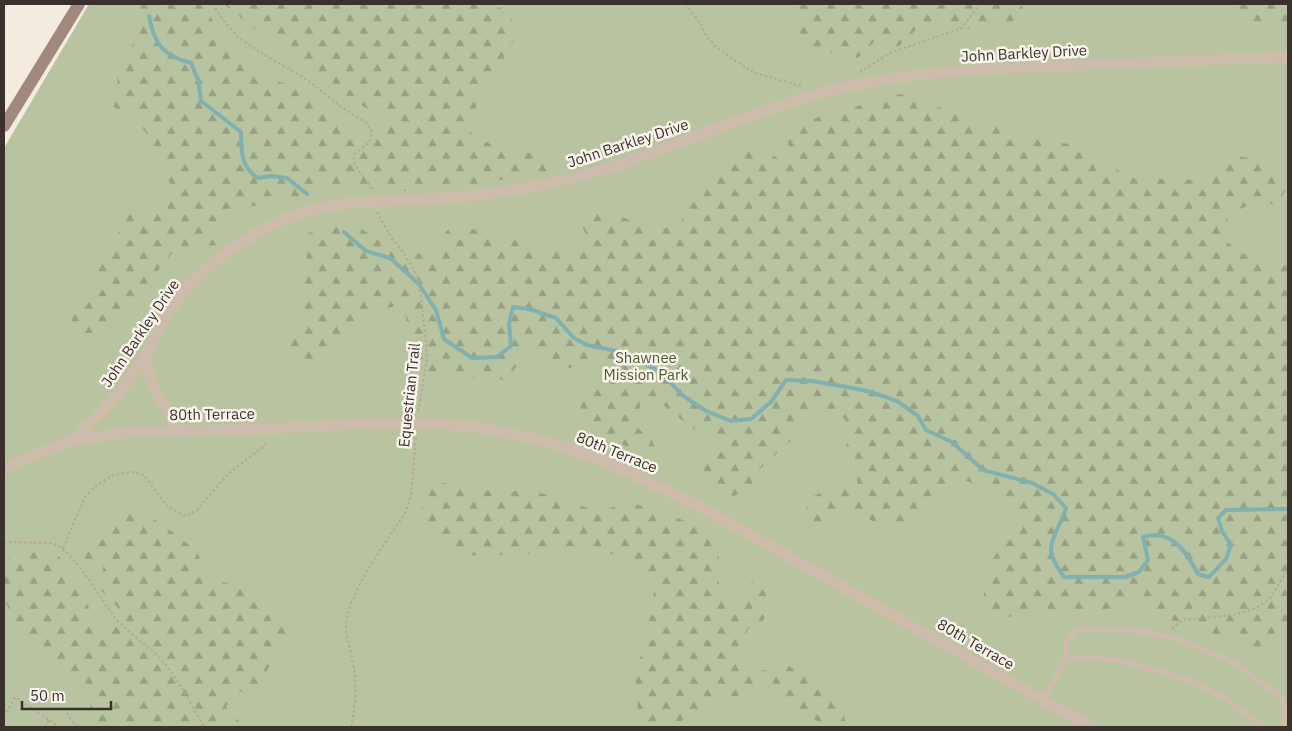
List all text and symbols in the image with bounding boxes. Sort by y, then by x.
street label: John Barkley Drive [961,40,1087,66]
street label: John Barkley Drive [565,115,691,171]
street label: John Barkley Drive [97,275,183,391]
street label: Equestrian Trail [394,342,424,448]
park label: Shawnee Mission Park [603,348,689,384]
street label: 80th Terrace [169,404,255,424]
street label: 80th Terrace [574,427,660,477]
street label: 80th Terrace [934,614,1018,674]
scale bar [22,678,111,710]
text: 50 m [30,686,65,705]

